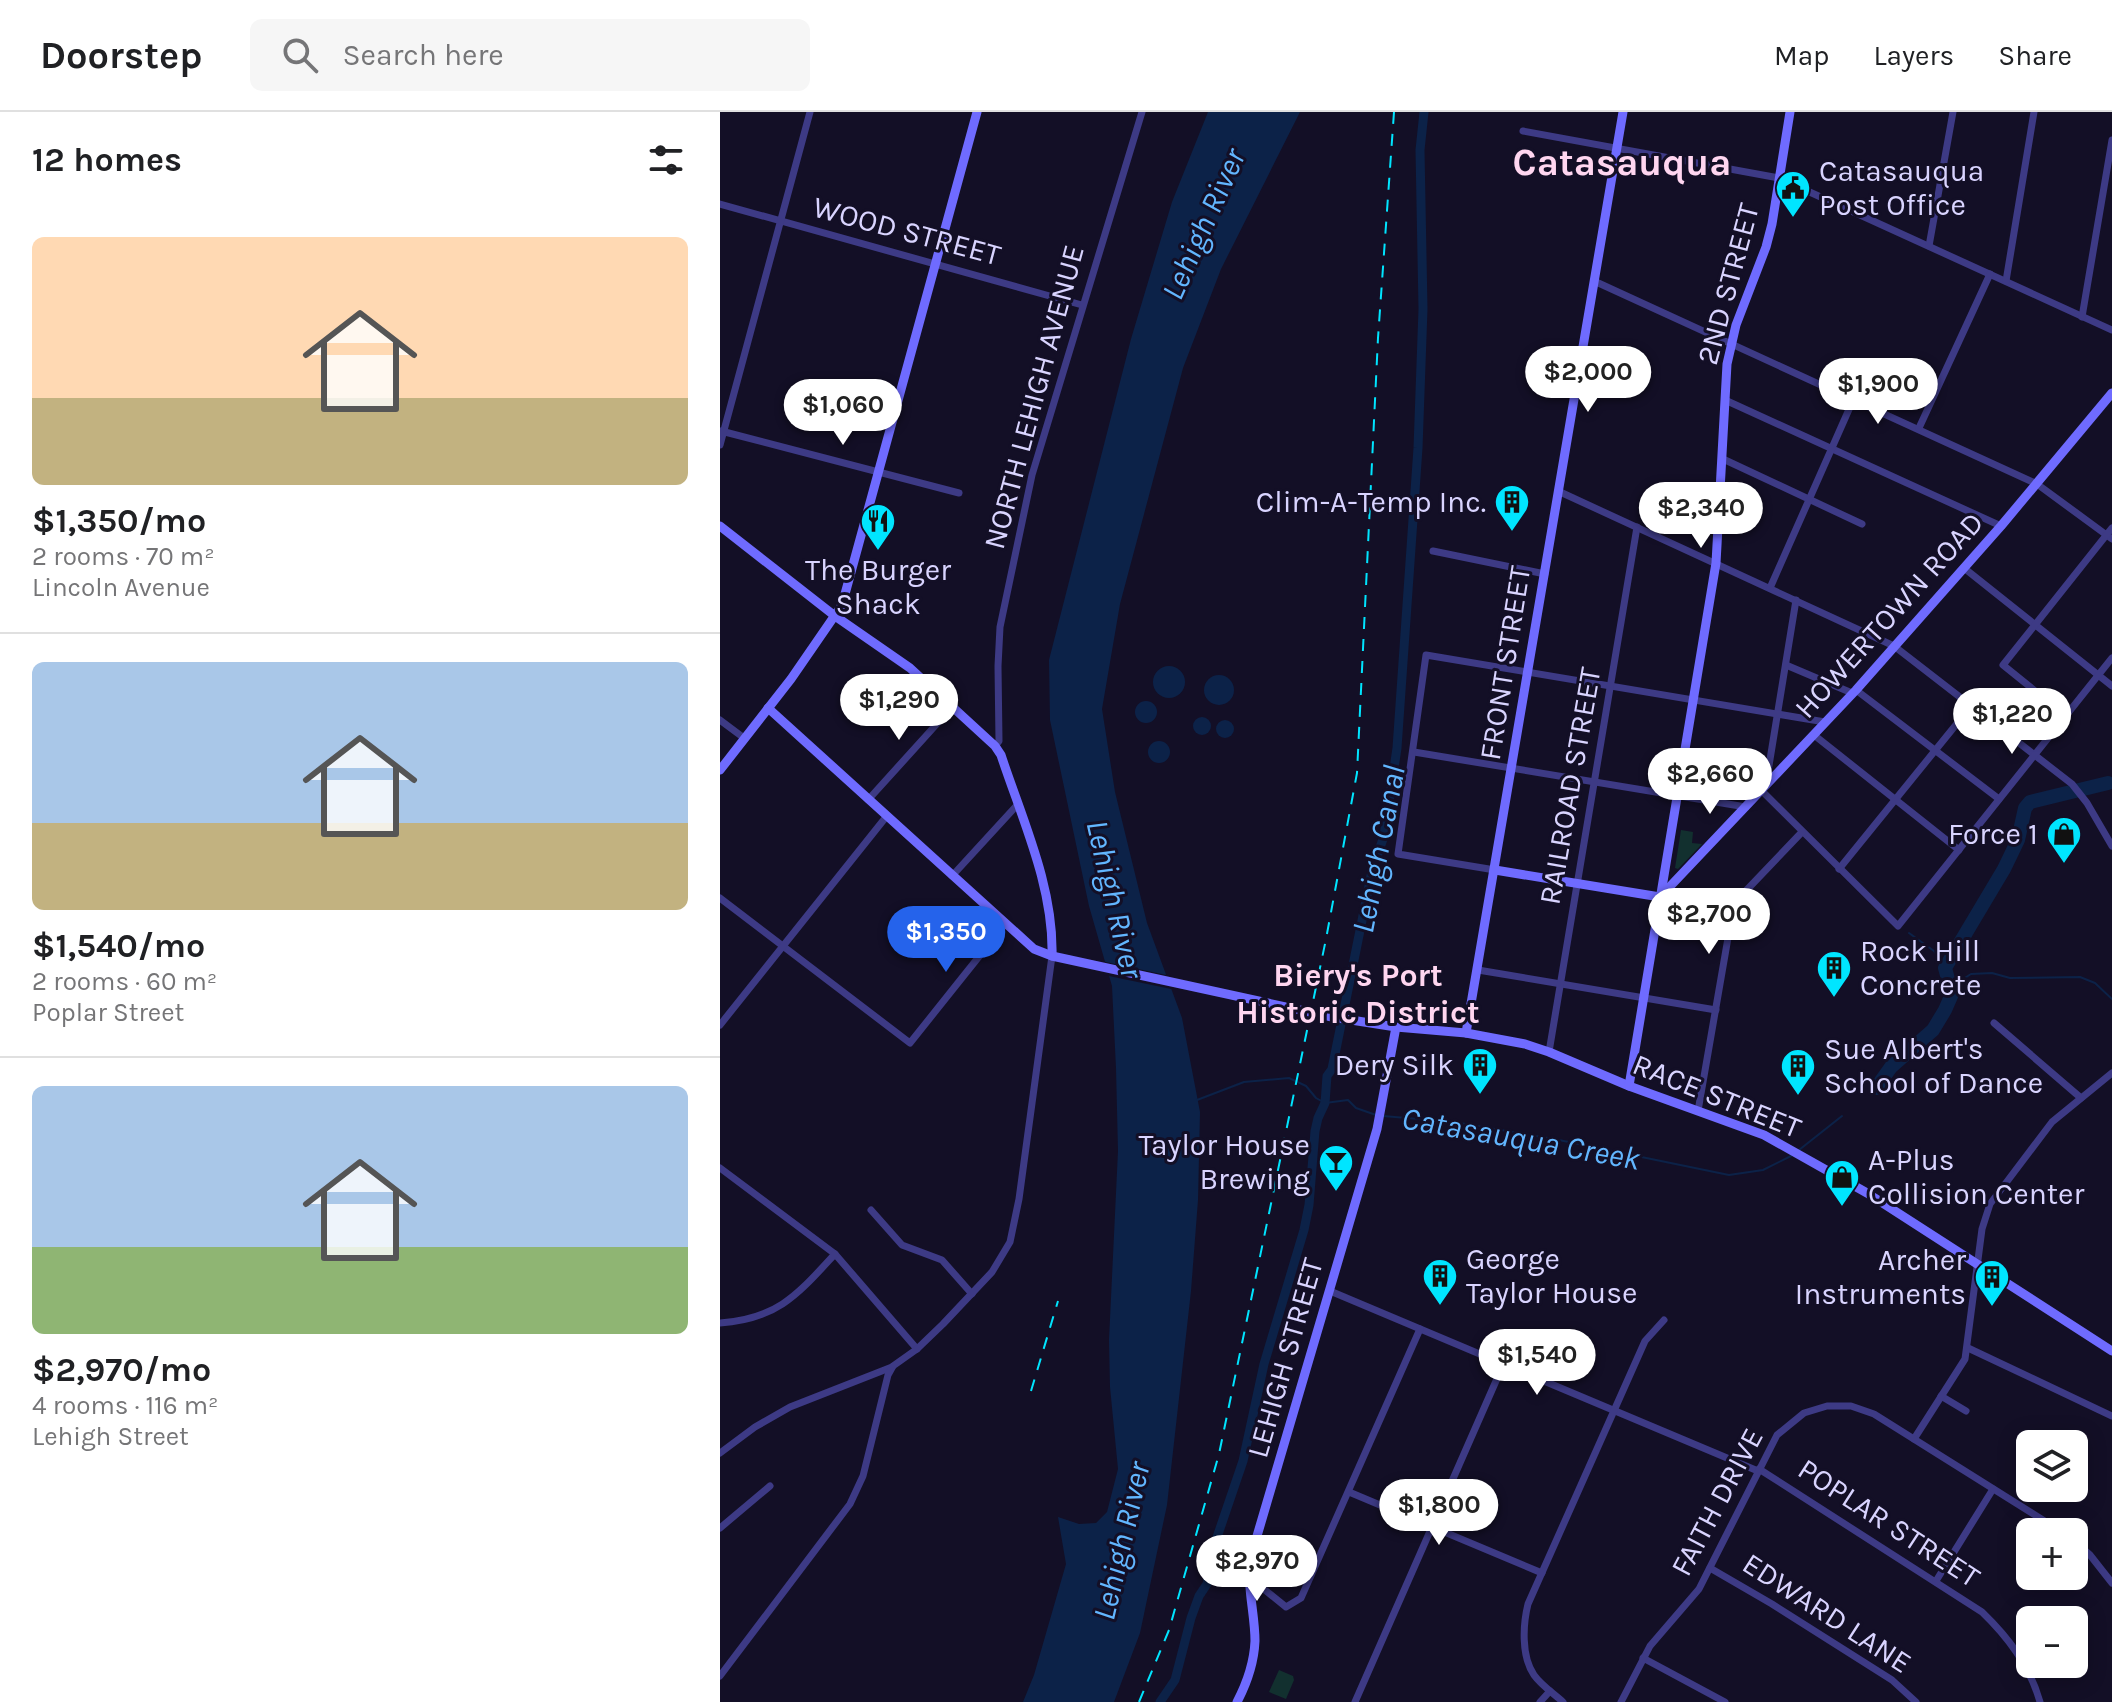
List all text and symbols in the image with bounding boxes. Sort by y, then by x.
search box [250,19,810,91]
text: Doorstep [40,33,202,78]
icon: search [278,33,322,77]
text: Search here [342,37,504,73]
text: Map [1774,39,1829,72]
text: Layers [1873,39,1954,72]
text: Share [1998,39,2072,72]
icon: filters [644,138,688,182]
text: 12 homes [32,140,182,180]
district label: Catasauqua [1513,140,1731,185]
water label: Lehigh River [1154,142,1254,305]
place label: Catasauqua Post Office [1819,153,1984,223]
public building icon: Catasauqua Post Office [1774,169,1812,219]
street label: WOOD STREET [809,189,1005,273]
street label: 2ND STREET [1689,200,1767,368]
street label: NORTH LEHIGH AVENUE [976,241,1092,553]
icon: home [288,289,432,433]
pin: $2,000 [1523,346,1653,414]
text: $2,000 [1543,356,1633,387]
pin: $1,900 [1813,358,1943,426]
text: $1,900 [1837,368,1919,399]
pin: $1,060 [778,379,908,447]
text: $1,060 [802,389,884,420]
pin: $2,340 [1636,482,1766,550]
building icon: Clim-A-Temp Inc. [1493,483,1531,533]
place label: Clim-A-Temp Inc. [1256,484,1486,520]
text: $2,340 [1657,492,1745,523]
text: $1,350/mo [32,501,206,541]
restaurant icon: The Burger Shack [859,502,897,552]
street label: HOWERTOWN ROAD [1787,504,1991,726]
text: 2 rooms · 70 m² [32,541,215,572]
place label: The Burger Shack [805,552,951,622]
street label: FRONT STREET [1472,563,1538,763]
text: Lincoln Avenue [32,572,210,603]
street label: RAILROAD STREET [1531,665,1609,907]
pin: $1,290 [834,674,964,742]
text: $1,290 [858,684,940,715]
pin: $1,220 [1947,688,2077,756]
text: $1,220 [1971,698,2053,729]
icon: home [288,714,432,858]
pin: $2,660 [1645,748,1775,816]
text: $2,660 [1666,758,1754,789]
water label: Lehigh Canal [1344,762,1413,936]
shop icon: Force 1 [2045,815,2083,865]
water label: Lehigh River [1078,816,1151,983]
place label: Force 1 [1948,816,2038,852]
pin: $2,700 [1644,888,1774,956]
text: $2,700 [1666,898,1752,929]
pin: $1,350 [881,906,1011,974]
text: $1,350 [905,916,987,947]
text: $1,540/mo [32,926,205,966]
place label: Rock Hill Concrete [1860,933,1981,1003]
building icon: Rock Hill Concrete [1815,949,1853,999]
district label: Biery's Port Historic District [1236,957,1480,1031]
text: 2 rooms · 60 m² [32,966,217,997]
text: Poplar Street [32,997,184,1028]
place label: Sue Albert's School of Dance [1824,1031,2043,1101]
building icon: Dery Silk [1461,1046,1499,1096]
street label: RACE STREET [1628,1046,1806,1146]
place label: Dery Silk [1334,1047,1454,1083]
building icon: Sue Albert's School of Dance [1779,1047,1817,1097]
water label: Catasauqua Creek [1399,1099,1644,1178]
place label: Taylor House Brewing [1139,1127,1310,1197]
icon: home [288,1138,432,1282]
place label: A-Plus Collision Center [1868,1142,2084,1212]
bar icon: Taylor House Brewing [1317,1143,1355,1193]
shop icon: A-Plus Collision Center [1823,1158,1861,1208]
place label: George Taylor House [1466,1241,1637,1311]
place label: Archer Instruments [1795,1242,1966,1312]
street label: LEHIGH STREET [1239,1254,1331,1462]
building icon: George Taylor House [1421,1257,1459,1307]
building icon: Archer Instruments [1973,1258,2011,1308]
pin: $1,540 [1472,1329,1602,1397]
text: $1,540 [1497,1339,1577,1370]
text: $2,970/mo [32,1350,211,1390]
text: 4 rooms · 116 m² [32,1390,219,1421]
text: Lehigh Street [32,1421,189,1452]
street label: FAITH DRIVE [1663,1422,1771,1582]
map controls [2016,1430,2088,1678]
button: layers [2016,1430,2088,1502]
street label: POPLAR STREET [1791,1451,1987,1595]
water label: Lehigh River [1085,1457,1158,1624]
pin: $1,800 [1374,1479,1504,1547]
text: $1,800 [1397,1489,1481,1520]
button: + [2016,1518,2088,1590]
pin: $2,970 [1192,1535,1322,1603]
text: $2,970 [1214,1545,1300,1576]
street label: EDWARD LANE [1736,1545,1918,1681]
button: − [2016,1606,2088,1678]

